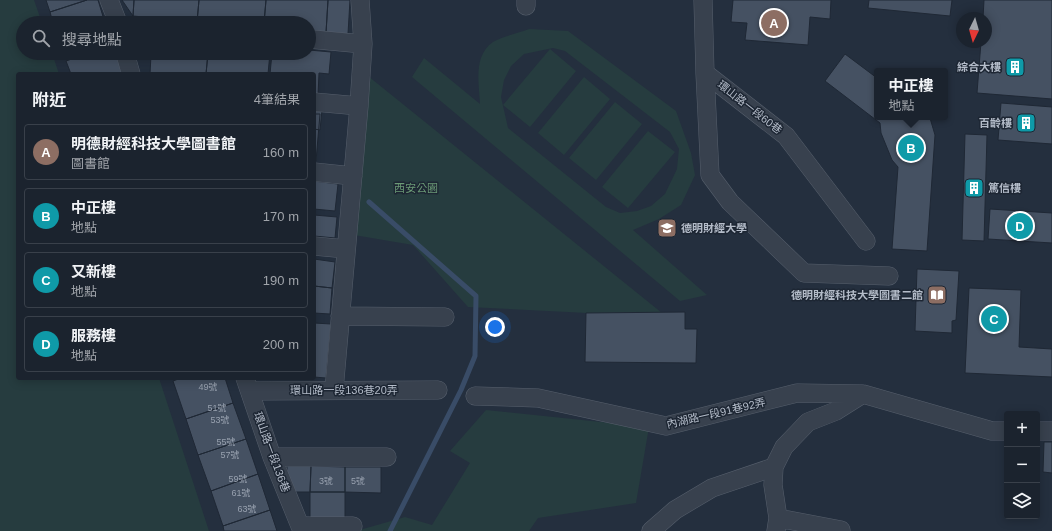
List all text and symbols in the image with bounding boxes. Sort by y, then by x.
pin: A [761,8,787,38]
north arrow [956,12,992,48]
search box [16,16,316,60]
icon: search [30,27,52,49]
text: 搜尋地點 [62,31,122,48]
building icon: 綜合大樓 [1004,56,1026,78]
place label: 綜合大樓 [957,61,1001,73]
popup [874,68,948,120]
text: 中正樓 [888,77,934,94]
street label: 環山路一段60巷 [715,78,785,136]
text: 附近 [32,91,66,110]
text: 4筆結果 [254,92,300,107]
text: 地點 [888,98,915,113]
building icon: 百齡樓 [1015,112,1037,134]
place label: 百齡樓 [979,117,1012,129]
pin: B [898,133,924,163]
text: 明德財經科技大學圖書館 [71,135,236,152]
text: A [41,145,51,160]
text: 160 m [263,145,299,160]
text: 圖書館 [71,156,110,171]
building icon: 篤信樓 [963,177,985,199]
park label: 西安公園 [394,182,438,194]
place label: 篤信樓 [988,182,1021,194]
text: 中正樓 [71,199,116,216]
text: B [41,209,51,224]
text: 170 m [263,209,299,224]
pin: D [1007,211,1033,241]
school or university icon: 德明財經大學 [656,217,678,239]
text: 地點 [71,220,97,235]
place label: 德明財經大學 [681,222,747,234]
text: 又新樓 [71,263,116,280]
text: C [41,273,51,288]
text: 190 m [263,273,299,288]
text: 地點 [71,284,97,299]
library icon: 德明財經科技大學圖書二館 [926,284,948,306]
place label: 德明財經科技大學圖書二館 [791,289,923,301]
pin: C [981,304,1007,334]
your location [485,317,505,337]
text: 服務樓 [71,327,116,344]
text: D [41,337,51,352]
text: 200 m [263,337,299,352]
text: 地點 [71,348,97,363]
house number: 49號 [198,382,218,392]
street label: 環山路一段136巷20弄 [290,384,398,396]
street label: 內湖路一段91巷92弄 [665,396,767,430]
house number: 51號 [207,403,227,413]
street label: 環山路一段136巷 [252,410,292,494]
map controls [1004,411,1040,519]
button: + [1004,411,1040,447]
house number: 53號 [210,415,230,425]
house number: 55號 [216,437,236,447]
button: − [1004,447,1040,483]
house number: 57號 [220,450,240,460]
house number: 59號 [228,474,248,484]
house number: 3號 [319,476,333,486]
house number: 5號 [351,476,365,486]
button: layers [1004,483,1040,519]
house number: 61號 [231,488,251,498]
house number: 63號 [237,504,257,514]

